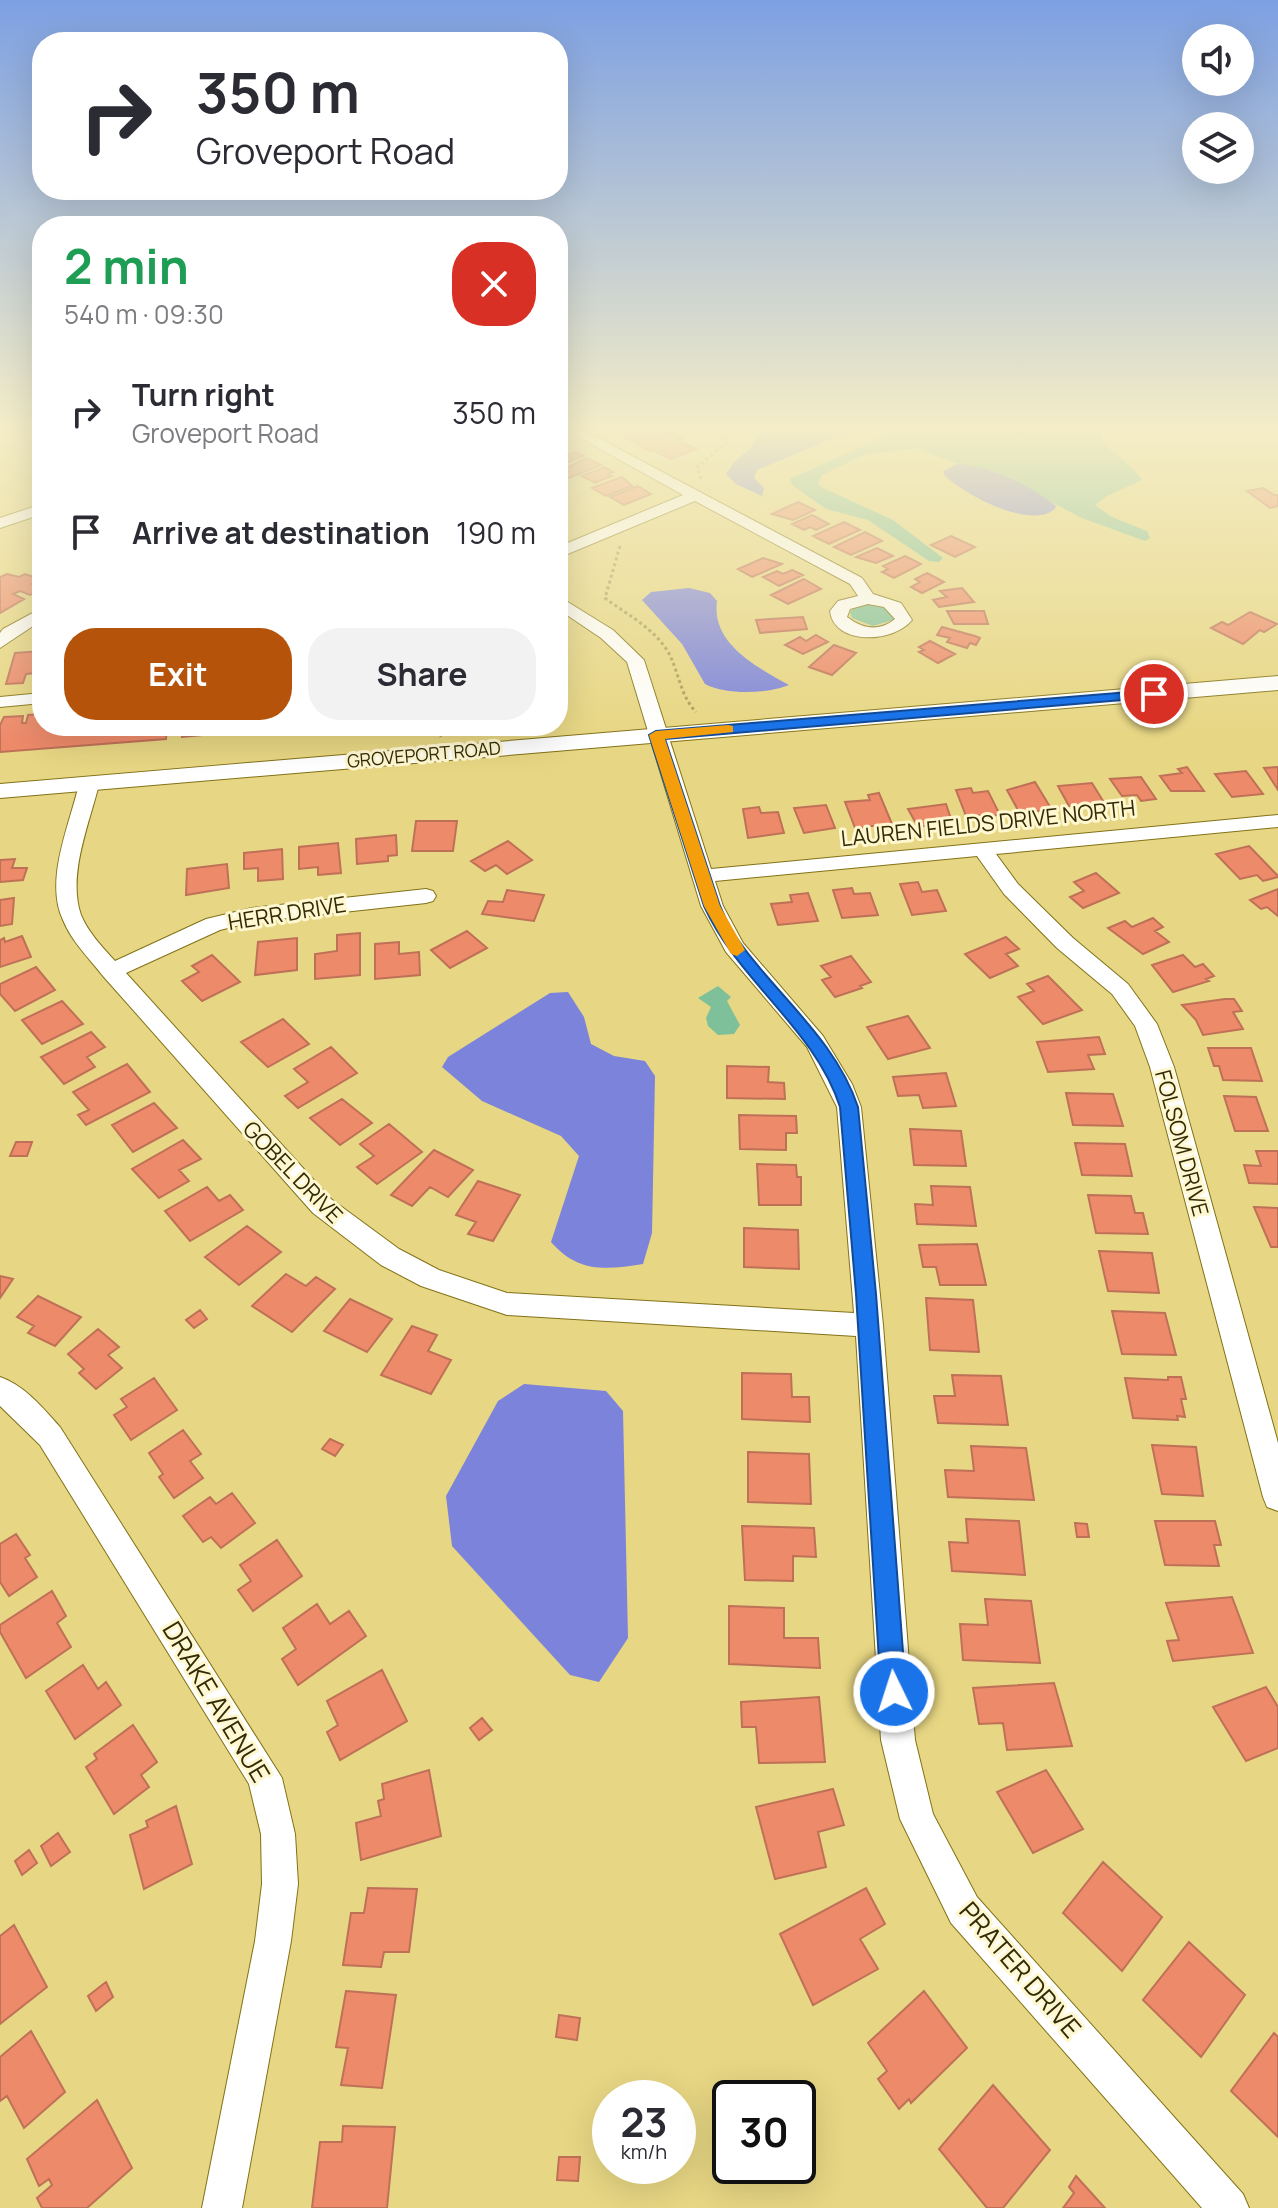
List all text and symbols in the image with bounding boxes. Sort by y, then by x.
map controls [1182,24,1254,184]
button: sound [1182,24,1254,96]
text: 350 m [196,53,360,130]
icon: right [64,64,168,168]
button: layers [1182,112,1254,184]
text: Groveport Road [196,126,455,175]
text: 2 min [64,233,189,298]
button: close [452,242,536,326]
text: 540 m · 09:30 [64,296,224,332]
text: Turn right [132,374,275,415]
icon: right [64,390,108,434]
text: 350 m [452,392,536,433]
text: Groveport Road [132,415,319,451]
icon: arrive [64,510,108,554]
text: Arrive at destination [132,512,430,553]
text: 190 m [456,512,536,553]
button: Exit [64,628,292,720]
button: Share [308,628,536,720]
pin [1120,660,1188,728]
icon: arrive [1132,672,1176,716]
street label: GROVEPORT ROAD [346,735,502,773]
street label: LAUREN FIELDS DRIVE NORTH [839,793,1137,853]
street label: HERR DRIVE [226,889,348,937]
street label: FOLSOM DRIVE [1148,1067,1216,1219]
street label: GOBEL DRIVE [237,1114,349,1230]
street label: DRAKE AVENUE [155,1614,279,1789]
position arrow [852,1650,936,1734]
street label: PRATER DRIVE [952,1894,1090,2045]
speed limit sign: 30 [712,2080,816,2184]
text: 23 [620,2094,668,2149]
text: km/h [621,2138,667,2165]

